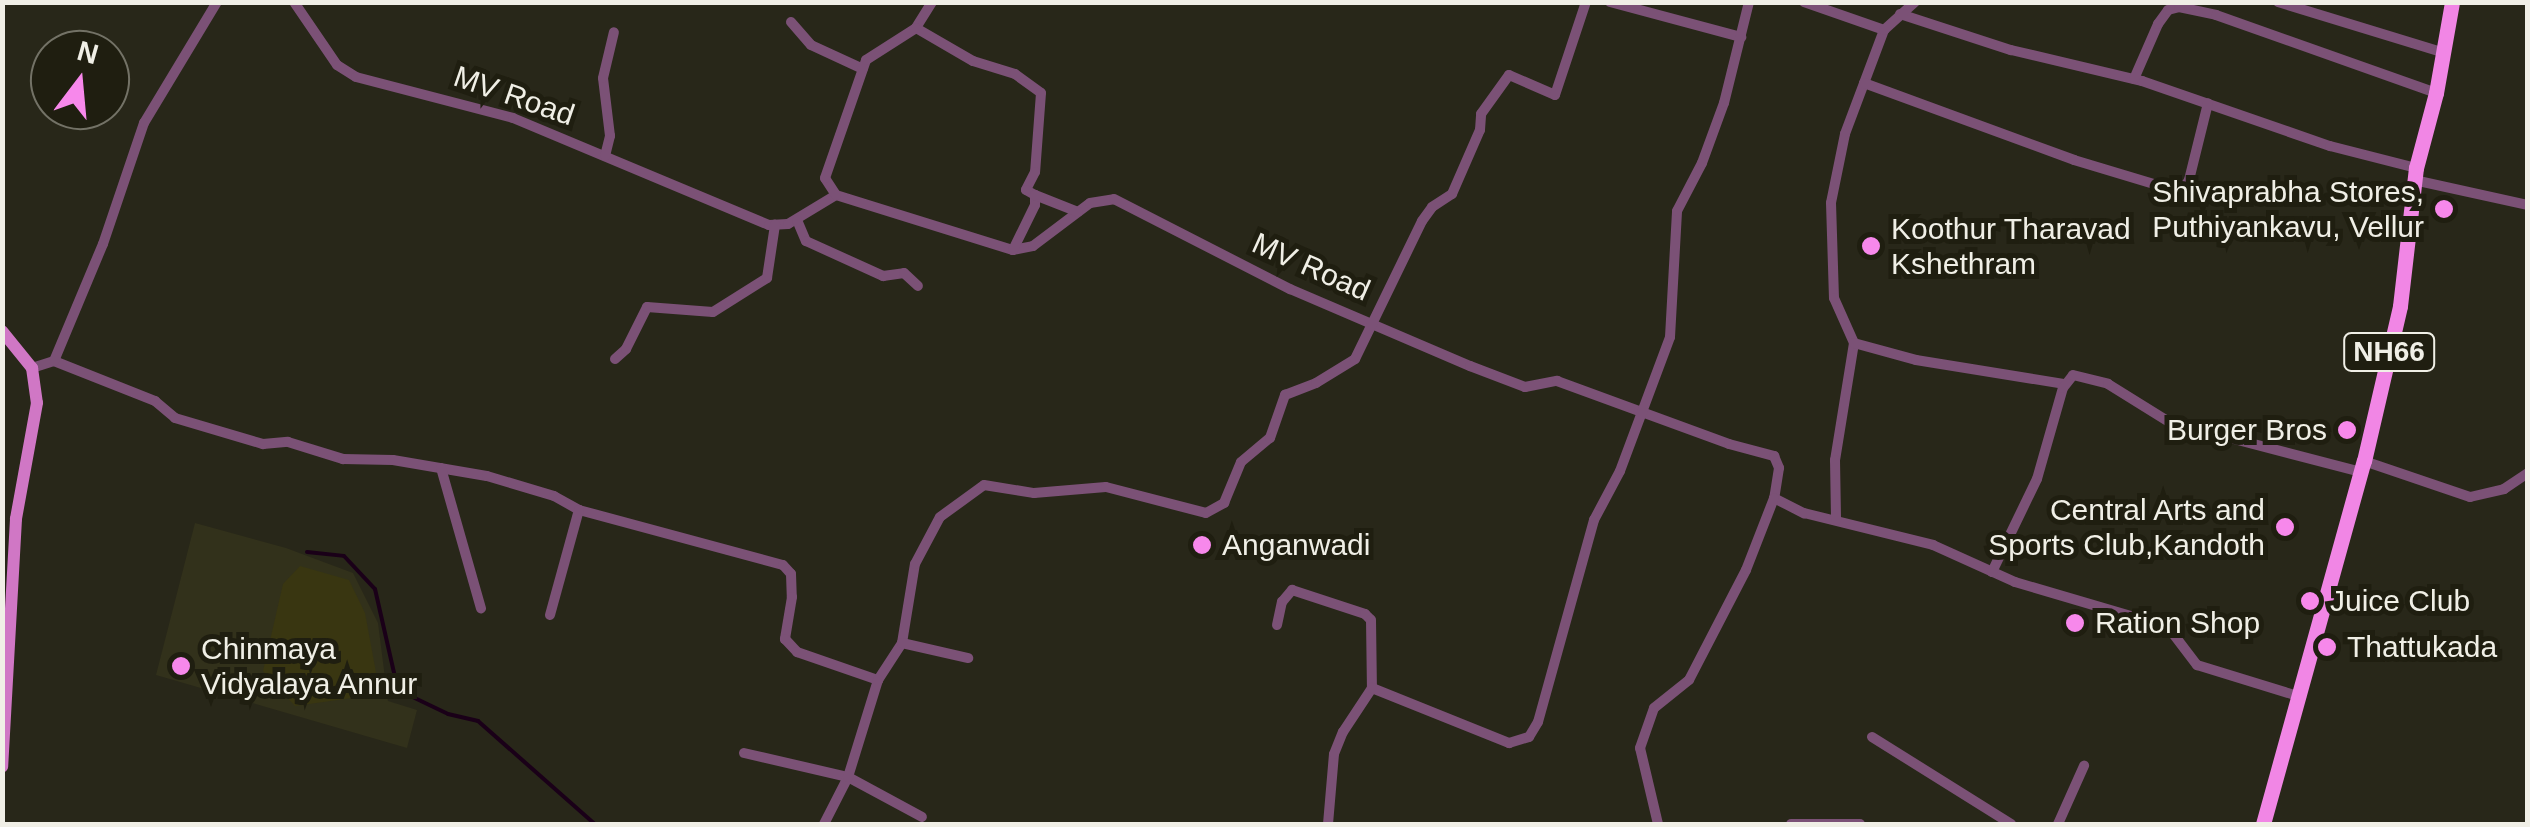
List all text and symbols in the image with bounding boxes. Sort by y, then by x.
north arrow [30,30,130,130]
text: N [74,35,102,70]
street label: MV Road [449,59,579,133]
place label: Shivaprabha Stores, Puthiyankavu, Vellur [2152,174,2424,244]
marker: Shivaprabha Stores, Puthiyankavu, Vellur [2433,198,2455,220]
place label: Koothur Tharavad Kshethram [1891,211,2131,282]
street label: MV Road [1247,225,1375,309]
marker: Koothur Tharavad Kshethram [1860,235,1882,257]
road number: NH66 [2342,329,2436,375]
place label: Burger Bros [2167,412,2327,448]
marker: Burger Bros [2336,419,2358,441]
place label: Central Arts and Sports Club,Kandoth [1988,492,2265,562]
marker: Central Arts and Sports Club,Kandoth [2274,516,2296,538]
place label: Anganwadi [1222,527,1370,563]
marker: Anganwadi [1191,534,1213,556]
place label: Juice Club [2330,583,2470,619]
marker: Juice Club [2299,590,2321,612]
place label: Ration Shop [2095,605,2260,641]
marker: Ration Shop [2064,612,2086,634]
place label: Thattukada [2347,629,2497,665]
place label: Chinmaya Vidyalaya Annur [201,631,419,702]
marker: Thattukada [2316,636,2338,658]
marker: Chinmaya Vidyalaya Annur [170,655,192,677]

